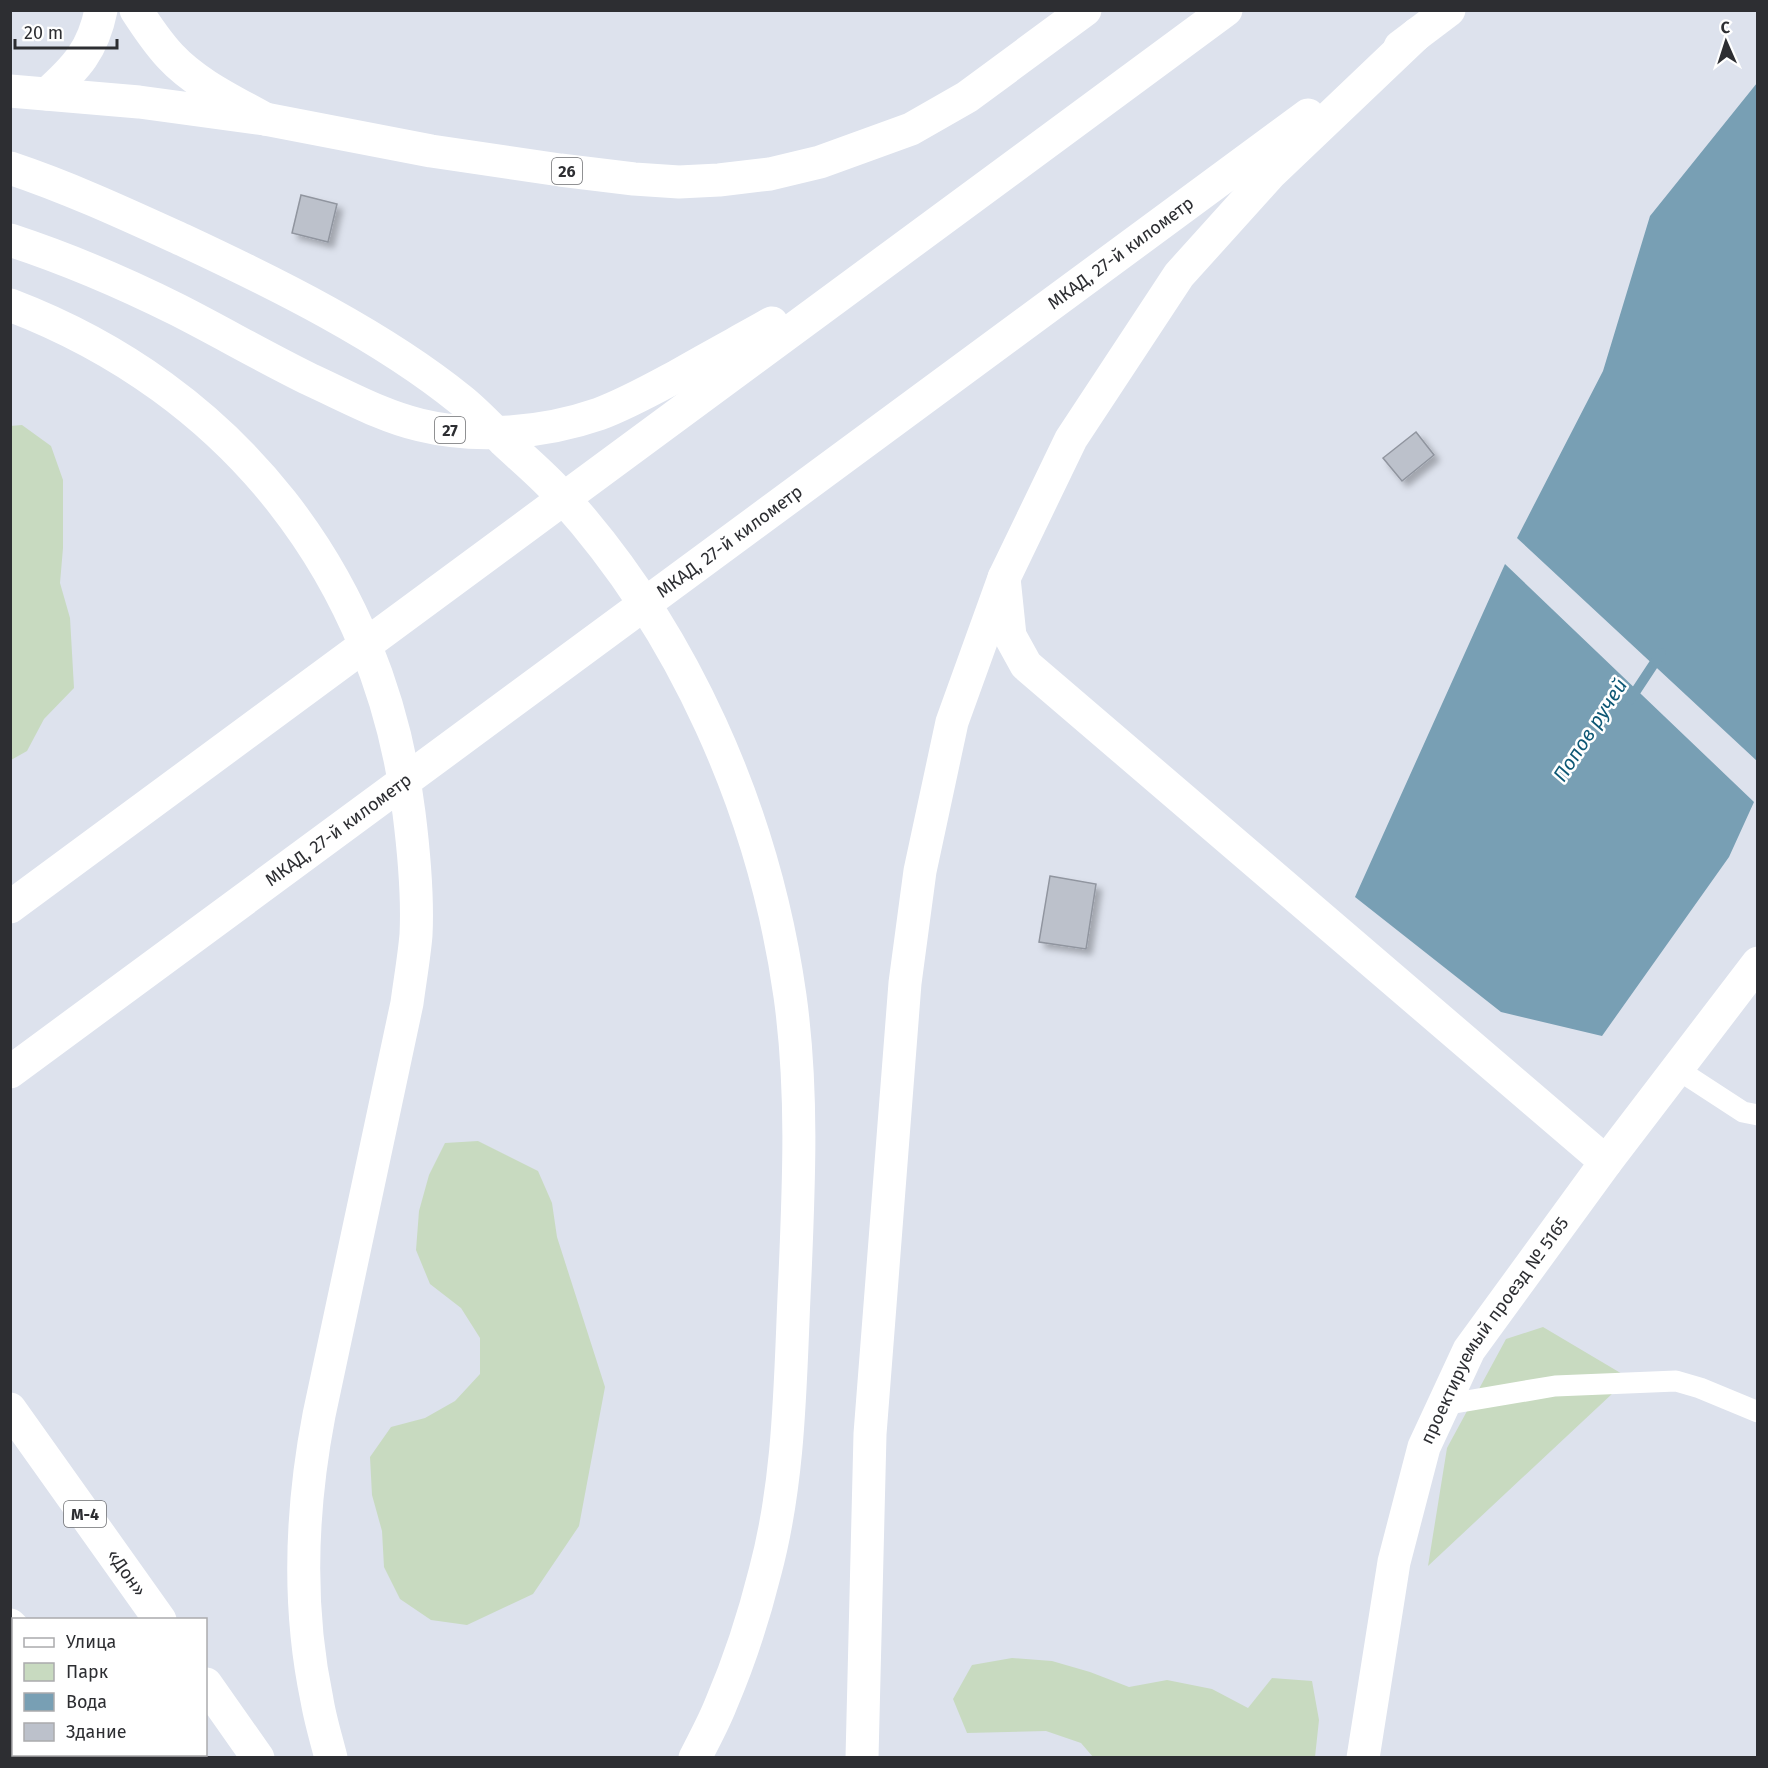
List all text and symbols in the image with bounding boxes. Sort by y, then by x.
scale bar [15,12,117,50]
north arrow [1696,12,1756,72]
text: С [1720,18,1731,37]
text: 20 m [24,22,63,44]
road number: 26 [552,158,582,184]
street label: МКАД, 27-й километр [1043,192,1198,314]
road number: 27 [435,417,465,443]
street label: МКАД, 27-й километр [652,480,807,603]
water label: Попов ручей [1548,674,1632,786]
street label: МКАД, 27-й километр [261,769,416,891]
street label: проектируемый проезд № 5165 [1416,1213,1573,1448]
road number: М-4 [64,1501,106,1527]
street label: «Дон» [102,1545,151,1601]
legend [12,1618,207,1756]
text: Улица [66,1631,116,1653]
text: Парк [66,1661,109,1683]
text: Вода [66,1691,107,1713]
text: Здание [66,1721,127,1743]

